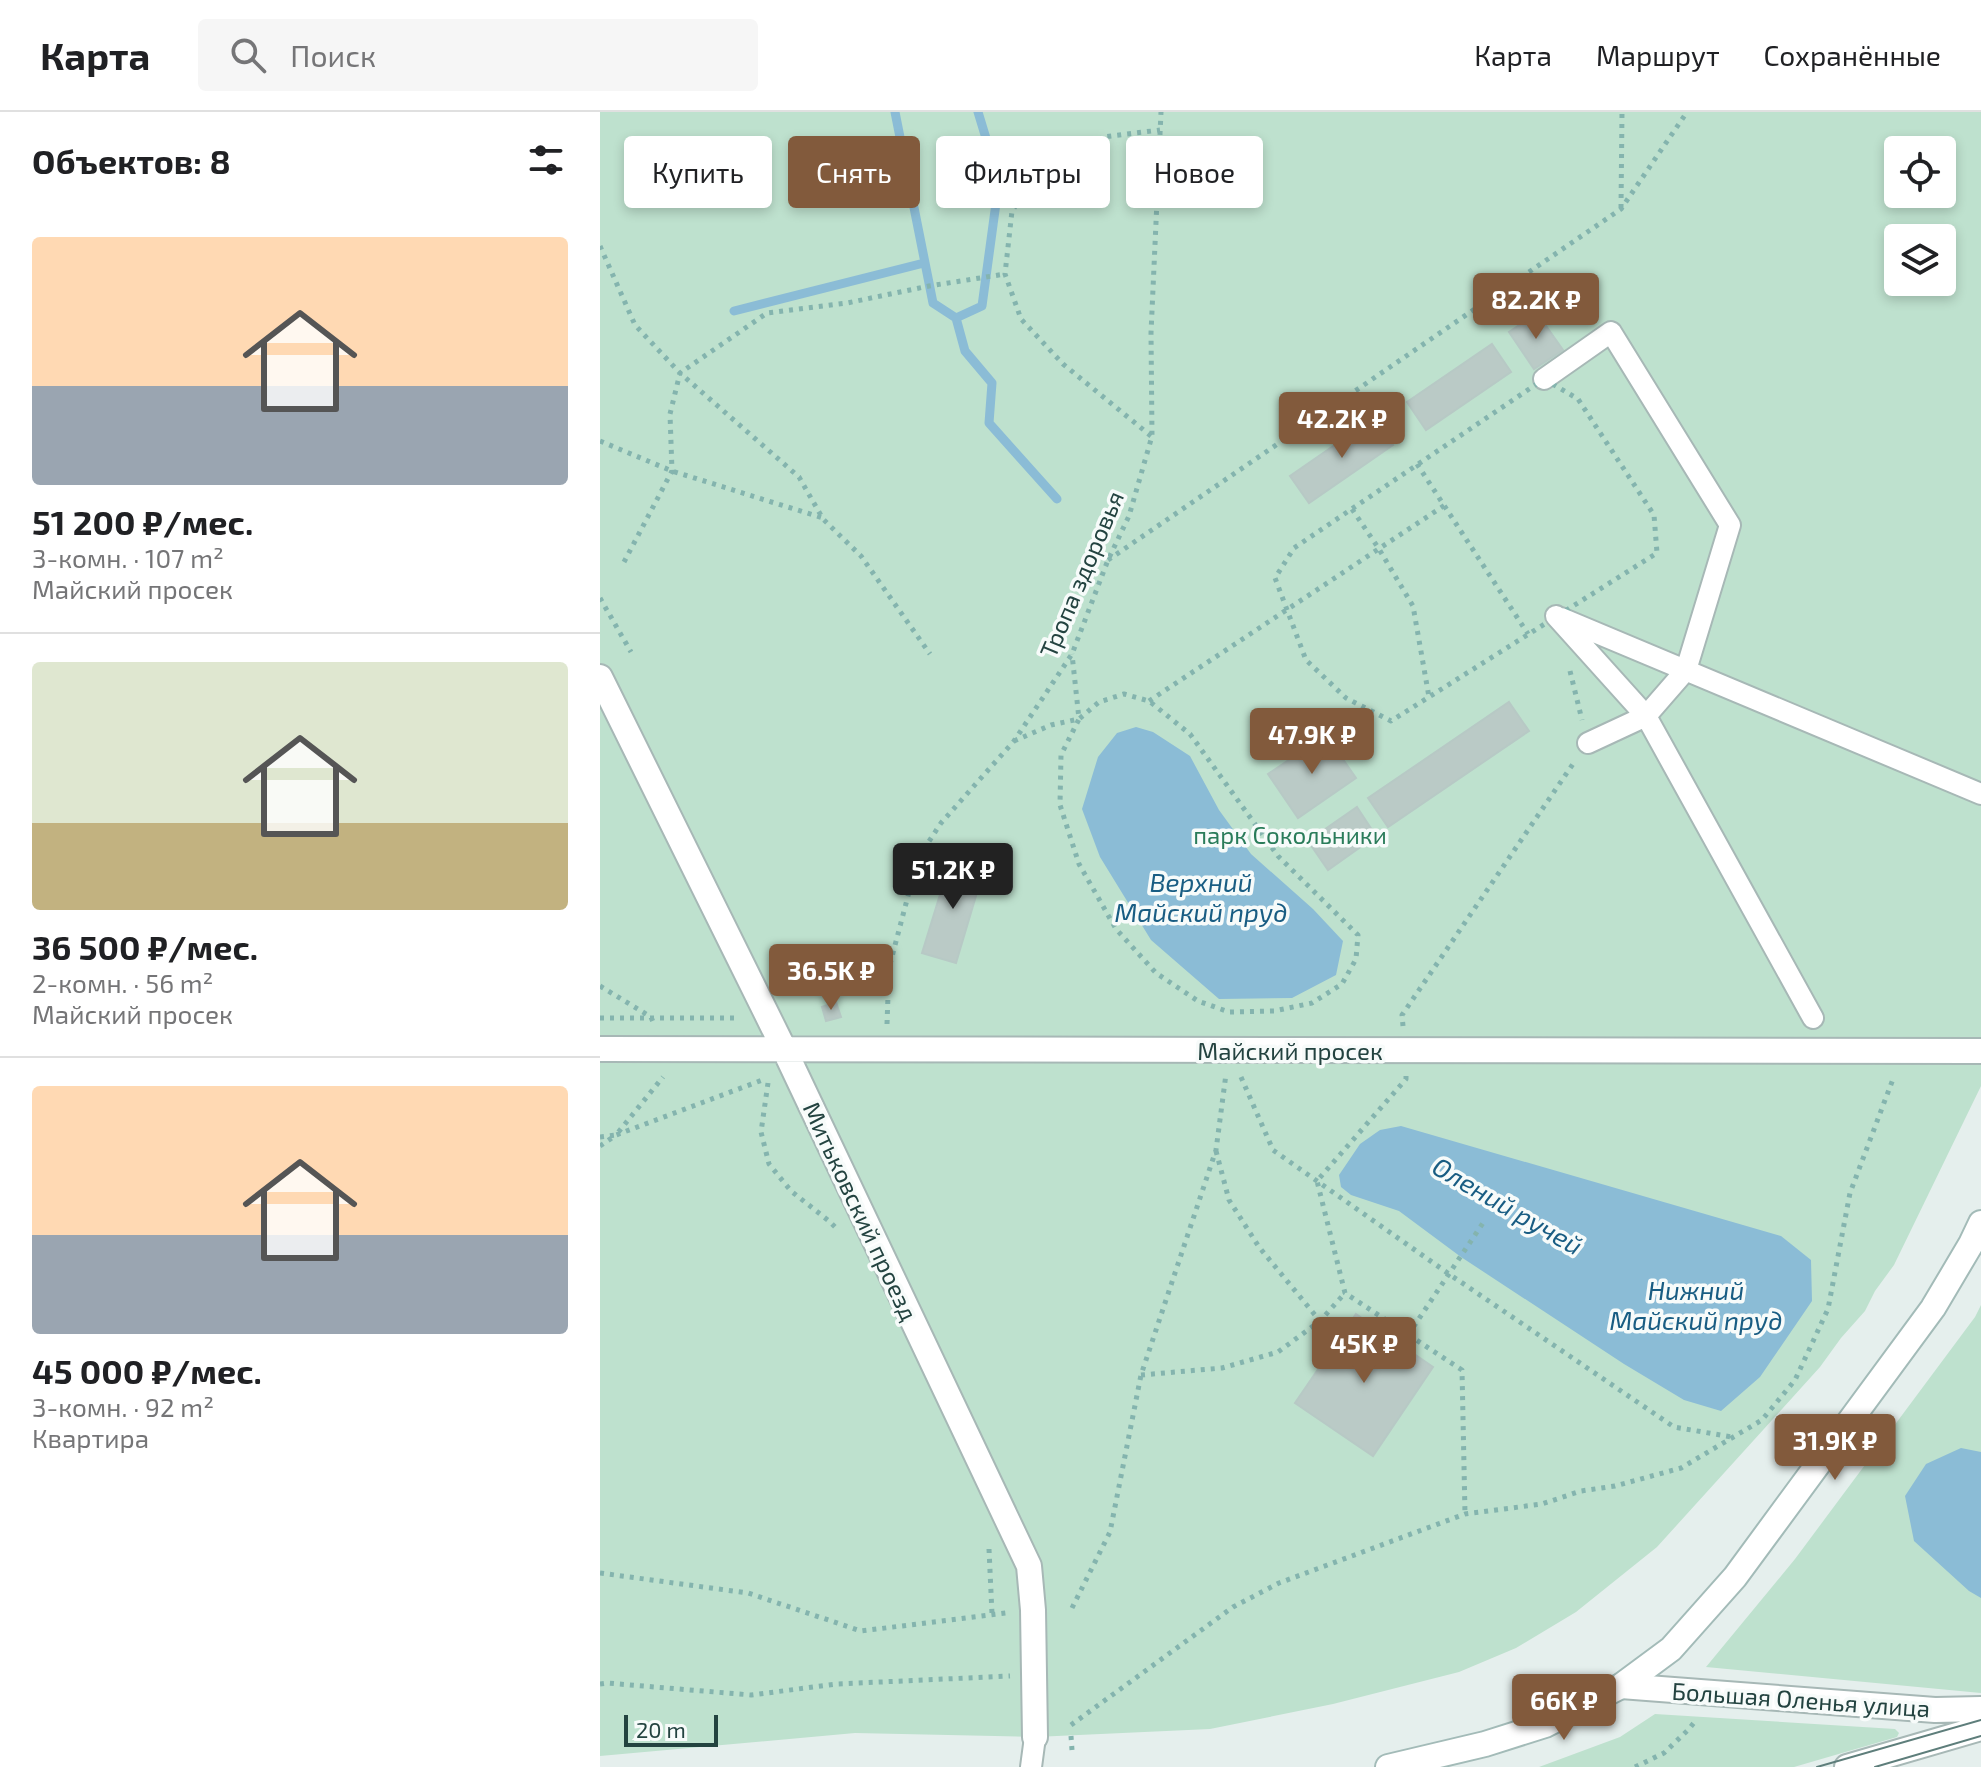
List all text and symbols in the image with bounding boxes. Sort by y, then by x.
search box [198,19,758,91]
text: Карта [40,32,150,78]
icon: search [226,33,270,77]
text: Поиск [290,37,376,73]
text: Карта [1474,38,1552,72]
text: Маршрут [1596,38,1720,72]
text: Сохранённые [1764,38,1941,72]
chip: Купить [624,136,772,208]
chip: Снять [788,136,920,208]
chip: Фильтры [936,136,1110,208]
chip: Новое [1126,136,1263,208]
map controls [1884,136,1956,296]
button: locate [1884,136,1956,208]
icon: filters [524,138,568,182]
text: Объектов: 8 [32,140,231,181]
button: layers [1884,224,1956,296]
pin: 82.2K ₽ [1462,273,1610,341]
text: 82.2K ₽ [1491,283,1581,314]
icon: home [228,289,372,433]
pin: 42.2K ₽ [1268,392,1416,460]
text: 42.2K ₽ [1297,402,1387,433]
street label: Тропа здоровья [1033,486,1129,662]
text: 51 200 ₽/мес. [32,501,253,542]
text: 3-комн. · 107 m² [32,542,224,573]
text: Майский просек [32,573,233,604]
pin: 47.9K ₽ [1238,708,1386,776]
icon: home [228,714,372,858]
text: 47.9K ₽ [1268,718,1356,749]
park label: парк Сокольники [1193,820,1387,849]
pin: 51.2K ₽ [879,843,1027,911]
text: 51.2K ₽ [911,853,995,884]
water label: Верхний Майский пруд [1114,866,1288,927]
text: 36 500 ₽/мес. [32,926,258,967]
pin: 36.5K ₽ [757,944,905,1012]
text: 36.5K ₽ [787,954,875,985]
text: 2-комн. · 56 m² [32,967,213,998]
text: Майский просек [32,998,233,1029]
street label: Майский просек [1197,1036,1383,1065]
street label: Митьковский проезд [798,1097,924,1325]
icon: home [228,1138,372,1282]
water label: Олений ручей [1428,1150,1588,1260]
water label: Нижний Майский пруд [1609,1274,1783,1335]
pin: 45K ₽ [1308,1317,1420,1385]
text: 45K ₽ [1330,1327,1398,1358]
text: 45 000 ₽/мес. [32,1350,262,1391]
text: 3-комн. · 92 m² [32,1391,214,1422]
pin: 31.9K ₽ [1761,1414,1909,1482]
text: Квартира [32,1422,149,1453]
text: 31.9K ₽ [1793,1424,1877,1455]
pin: 66K ₽ [1508,1674,1620,1742]
street label: Большая Оленья улица [1671,1676,1931,1723]
text: 66K ₽ [1530,1684,1598,1715]
scale bar [624,1711,718,1747]
text: 20 m [636,1716,686,1742]

